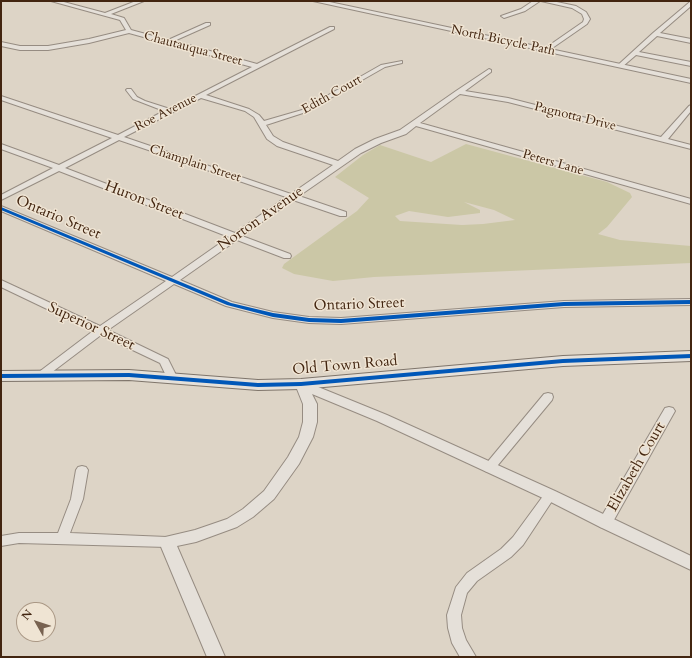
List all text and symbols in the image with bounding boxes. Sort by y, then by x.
street label: North Bicycle Path [450,22,556,60]
street label: Chautauqua Street [142,28,244,70]
street label: Edith Court [299,72,365,118]
street label: Roe Avenue [132,91,200,135]
street label: Pagnotta Drive [532,99,618,135]
street label: Champlain Street [147,142,243,186]
street label: Peters Lane [521,147,585,179]
street label: Huron Street [102,178,186,224]
street label: Norton Avenue [215,183,307,255]
street label: Ontario Street [13,192,103,244]
street label: Ontario Street [313,294,405,316]
street label: Superior Street [45,299,137,355]
street label: Old Town Road [292,352,398,380]
street label: Elizabeth Court [604,419,670,515]
north arrow [16,602,56,642]
text: N [18,606,36,623]

